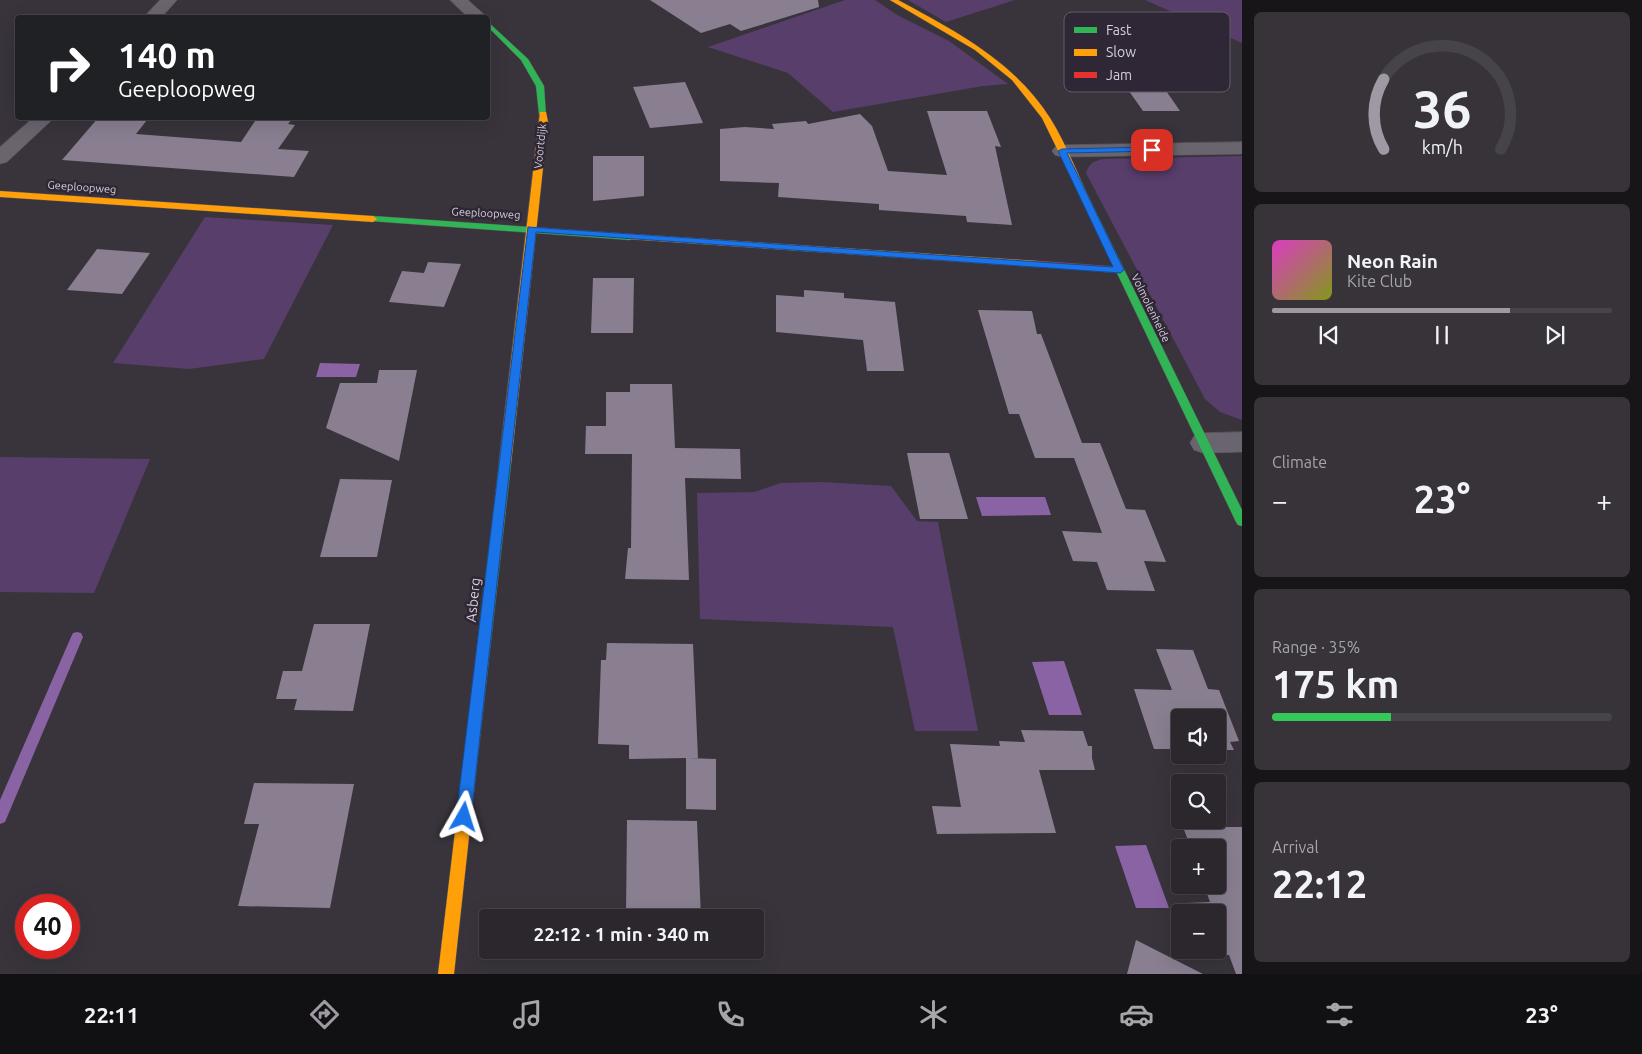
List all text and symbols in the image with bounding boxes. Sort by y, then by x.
legend [1064,12,1230,92]
text: Fast [1106,22,1132,38]
icon: right [35,35,100,100]
text: 140 m [118,35,216,75]
text: Slow [1106,44,1136,60]
text: Jam [1106,67,1132,83]
text: Geeploopweg [118,76,256,101]
text: 36 [1413,80,1471,138]
street label: Voortdijk [532,122,548,169]
pin [1131,129,1173,171]
icon: arrive [1138,136,1166,164]
text: km/h [1421,137,1463,157]
street label: Geeploopweg [47,179,117,195]
street label: Geeploopweg [451,205,521,221]
text: Neon Rain [1347,250,1438,272]
street label: Volmolenheide [1129,272,1173,344]
text: Kite Club [1347,272,1412,290]
icon: previous [1315,321,1343,349]
icon: pause [1428,321,1456,349]
icon: next [1541,321,1569,349]
text: Climate [1272,453,1327,471]
text: 23° [1414,478,1470,520]
text: − [1272,485,1288,516]
text: + [1596,485,1612,516]
street label: Asberg [463,577,483,623]
text: Range · 35% [1272,638,1360,656]
text: 175 km [1272,663,1399,705]
map controls [1171,709,1226,959]
button: sound [1171,709,1226,764]
button: search [1171,774,1226,829]
position arrow [437,790,489,842]
text: Arrival [1272,838,1319,856]
button: + [1171,839,1226,894]
text: 22:12 [1272,863,1367,905]
speed limit sign: 40 [15,894,80,959]
button: − [1171,904,1226,959]
text: 22:12 · 1 min · 340 m [534,923,709,945]
icon: directions [307,997,342,1032]
icon: music [510,997,545,1032]
icon: phone [713,997,748,1032]
icon: climate [916,997,951,1032]
icon: car [1119,997,1154,1032]
icon: filters [1322,997,1357,1032]
text: 22:11 [84,1002,139,1027]
text: 23° [1525,1002,1558,1027]

